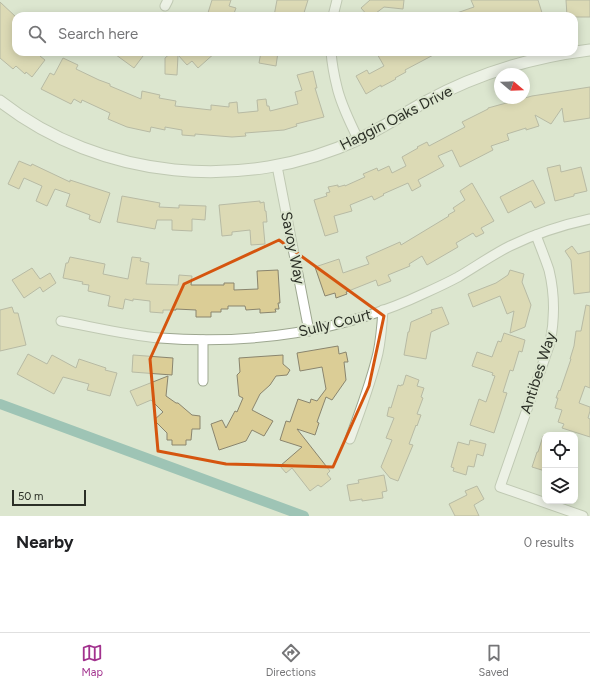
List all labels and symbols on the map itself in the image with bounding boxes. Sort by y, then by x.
north arrow [494,68,530,104]
street label: Haggin Oaks Drive [337,82,455,154]
street label: Savoy Way [277,210,309,286]
street label: Sully Court [297,305,374,341]
street label: Antibes Way [516,330,560,416]
scale bar [12,488,86,507]

